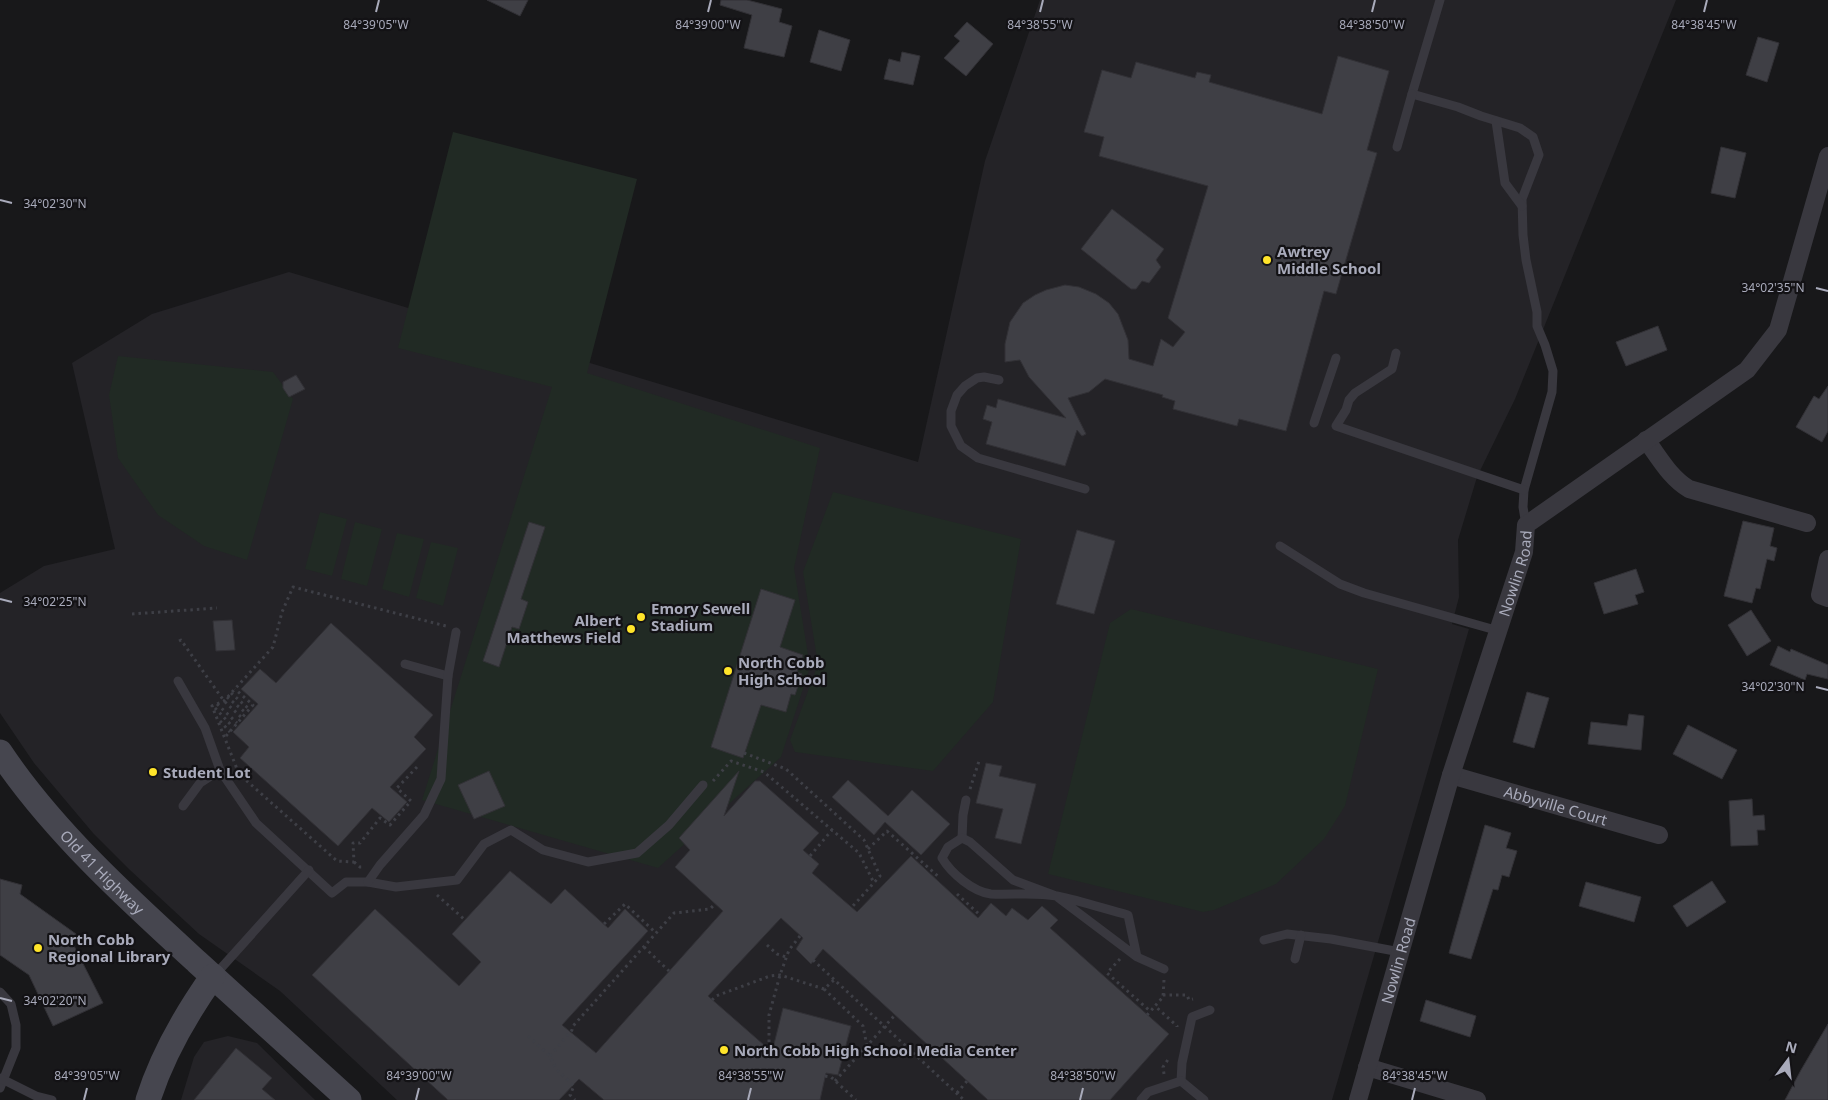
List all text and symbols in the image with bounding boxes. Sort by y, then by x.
text: 84°39'05"W [343,16,409,33]
text: 84°39'00"W [675,16,741,33]
text: 84°38'55"W [1007,16,1073,33]
text: 84°38'50"W [1339,16,1405,33]
text: 84°38'45"W [1671,16,1737,33]
text: 34°02'30"N [23,195,87,212]
place label: Awtrey Middle School [1277,241,1381,278]
marker: Awtrey Middle School [1261,254,1273,266]
text: 34°02'35"N [1741,279,1805,296]
street label: Nowlin Road [1494,530,1536,619]
text: 34°02'25"N [23,593,87,610]
place label: Emory Sewell Stadium [651,598,750,635]
place label: Albert Matthews Field [507,610,621,647]
marker: Emory Sewell Stadium [635,611,647,623]
marker: Albert Matthews Field [625,623,637,635]
place label: North Cobb High School [738,652,826,689]
marker: North Cobb High School [722,665,734,677]
text: 34°02'30"N [1741,678,1805,695]
place label: Student Lot [163,762,251,782]
marker: Student Lot [147,766,159,778]
street label: Abbyville Court [1502,781,1610,830]
street label: Old 41 Highway [56,825,149,919]
street label: Nowlin Road [1376,915,1420,1006]
place label: North Cobb Regional Library [48,929,171,966]
marker: North Cobb Regional Library [32,942,44,954]
text: 34°02'20"N [23,992,87,1009]
north arrow [1763,1035,1813,1085]
text: N [1784,1036,1799,1058]
place label: North Cobb High School Media Center [734,1040,1017,1060]
marker: North Cobb High School Media Center [718,1044,730,1056]
text: 84°39'05"W [54,1067,120,1084]
text: 84°39'00"W [386,1067,452,1084]
text: 84°38'55"W [718,1067,784,1084]
text: 84°38'50"W [1050,1067,1116,1084]
text: 84°38'45"W [1382,1067,1448,1084]

